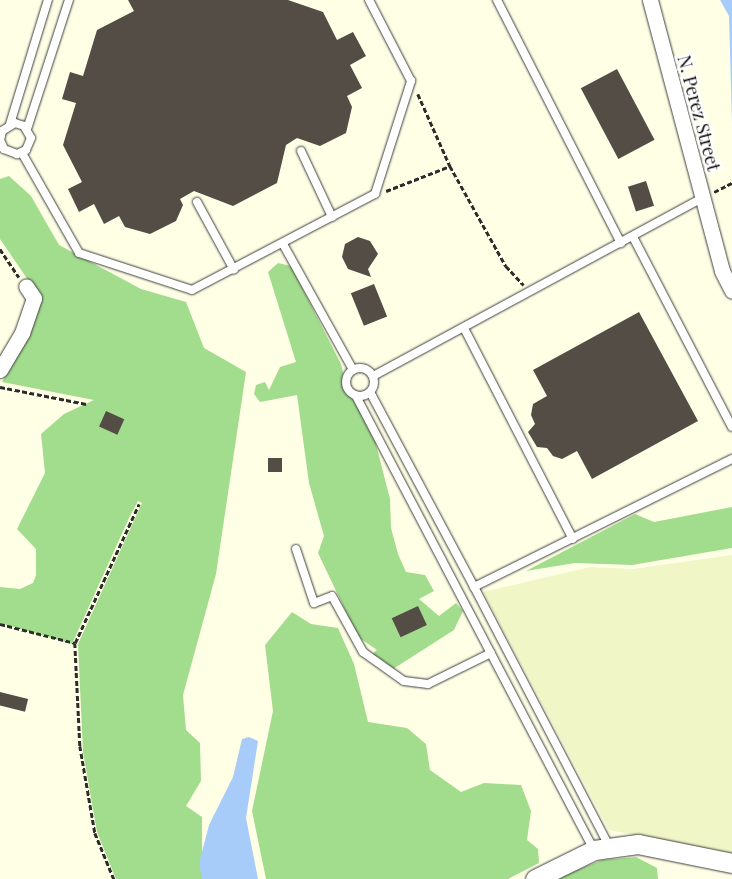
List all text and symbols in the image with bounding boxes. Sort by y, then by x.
street label: N. Perez Street [673,53,725,173]

